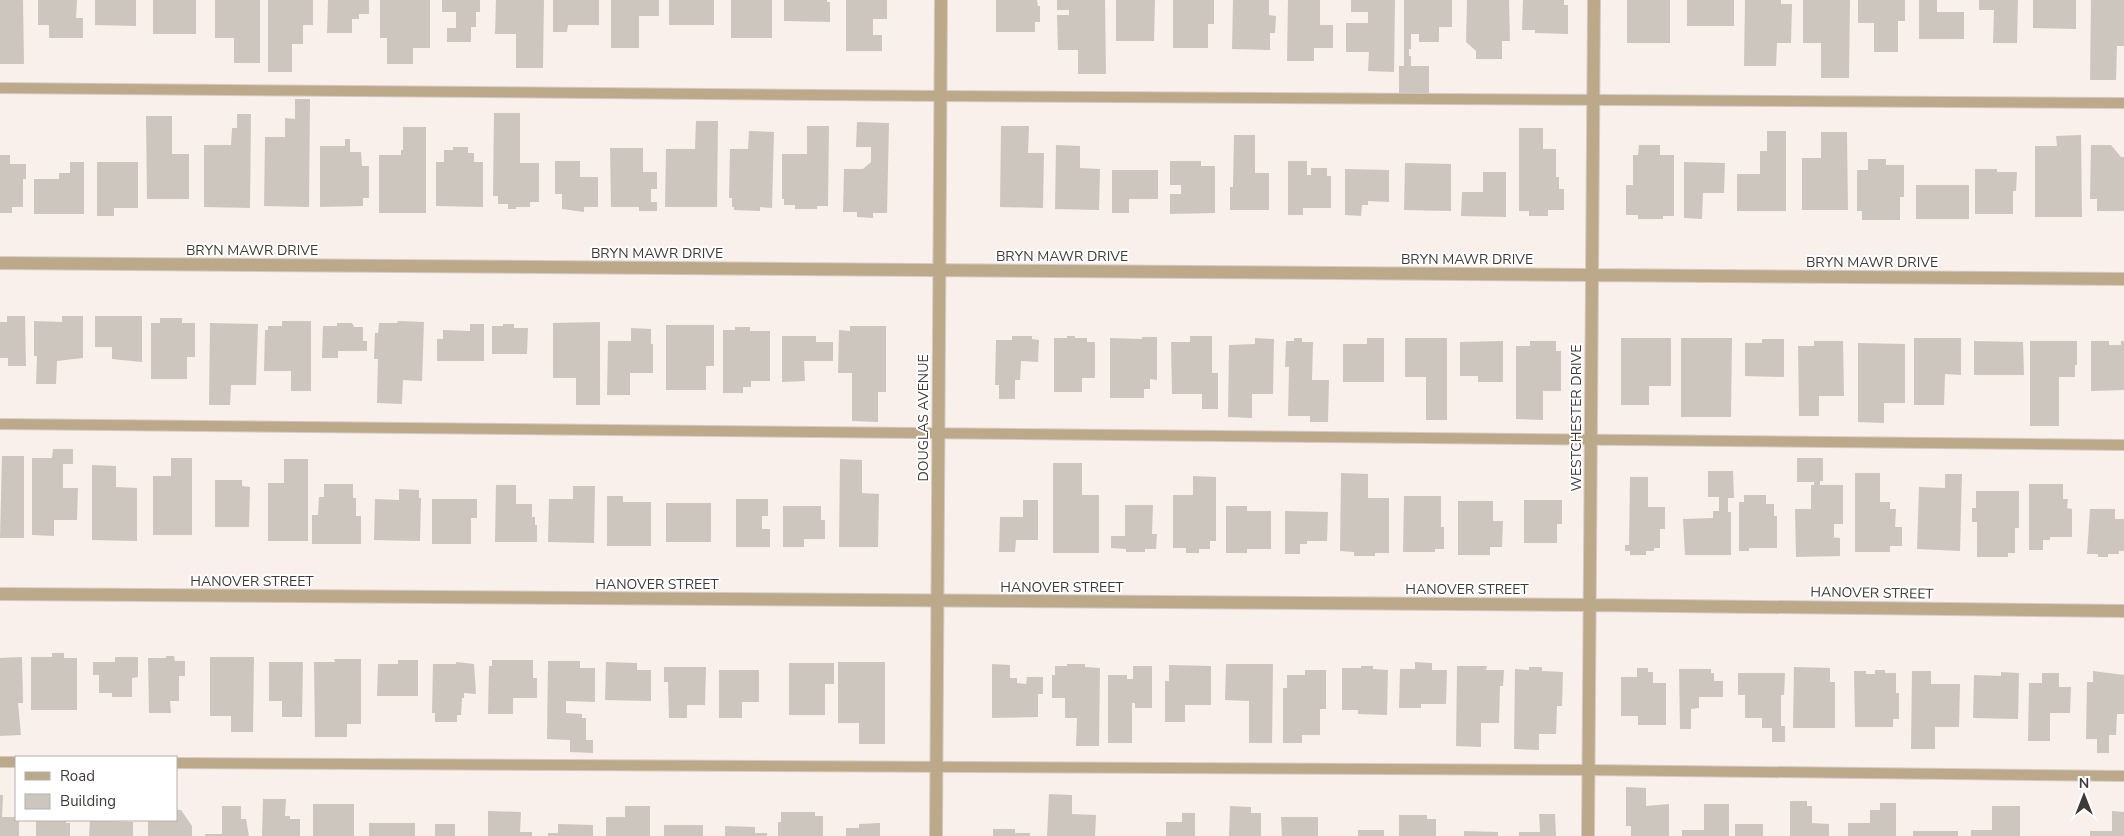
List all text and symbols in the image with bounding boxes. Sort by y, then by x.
street label: BRYN MAWR DRIVE [186,241,318,260]
street label: BRYN MAWR DRIVE [591,244,723,263]
street label: BRYN MAWR DRIVE [996,247,1128,266]
street label: BRYN MAWR DRIVE [1401,250,1533,269]
street label: BRYN MAWR DRIVE [1806,253,1938,272]
street label: WESTCHESTER DRIVE [1567,345,1586,491]
street label: DOUGLAS AVENUE [914,354,933,482]
street label: HANOVER STREET [190,572,314,591]
street label: HANOVER STREET [595,575,719,594]
street label: HANOVER STREET [1000,578,1124,597]
street label: HANOVER STREET [1405,580,1529,599]
street label: HANOVER STREET [1810,582,1934,604]
legend [15,756,178,821]
text: Road [60,766,95,786]
north arrow [2059,771,2109,821]
text: N [2079,774,2089,793]
text: Building [60,791,116,811]

